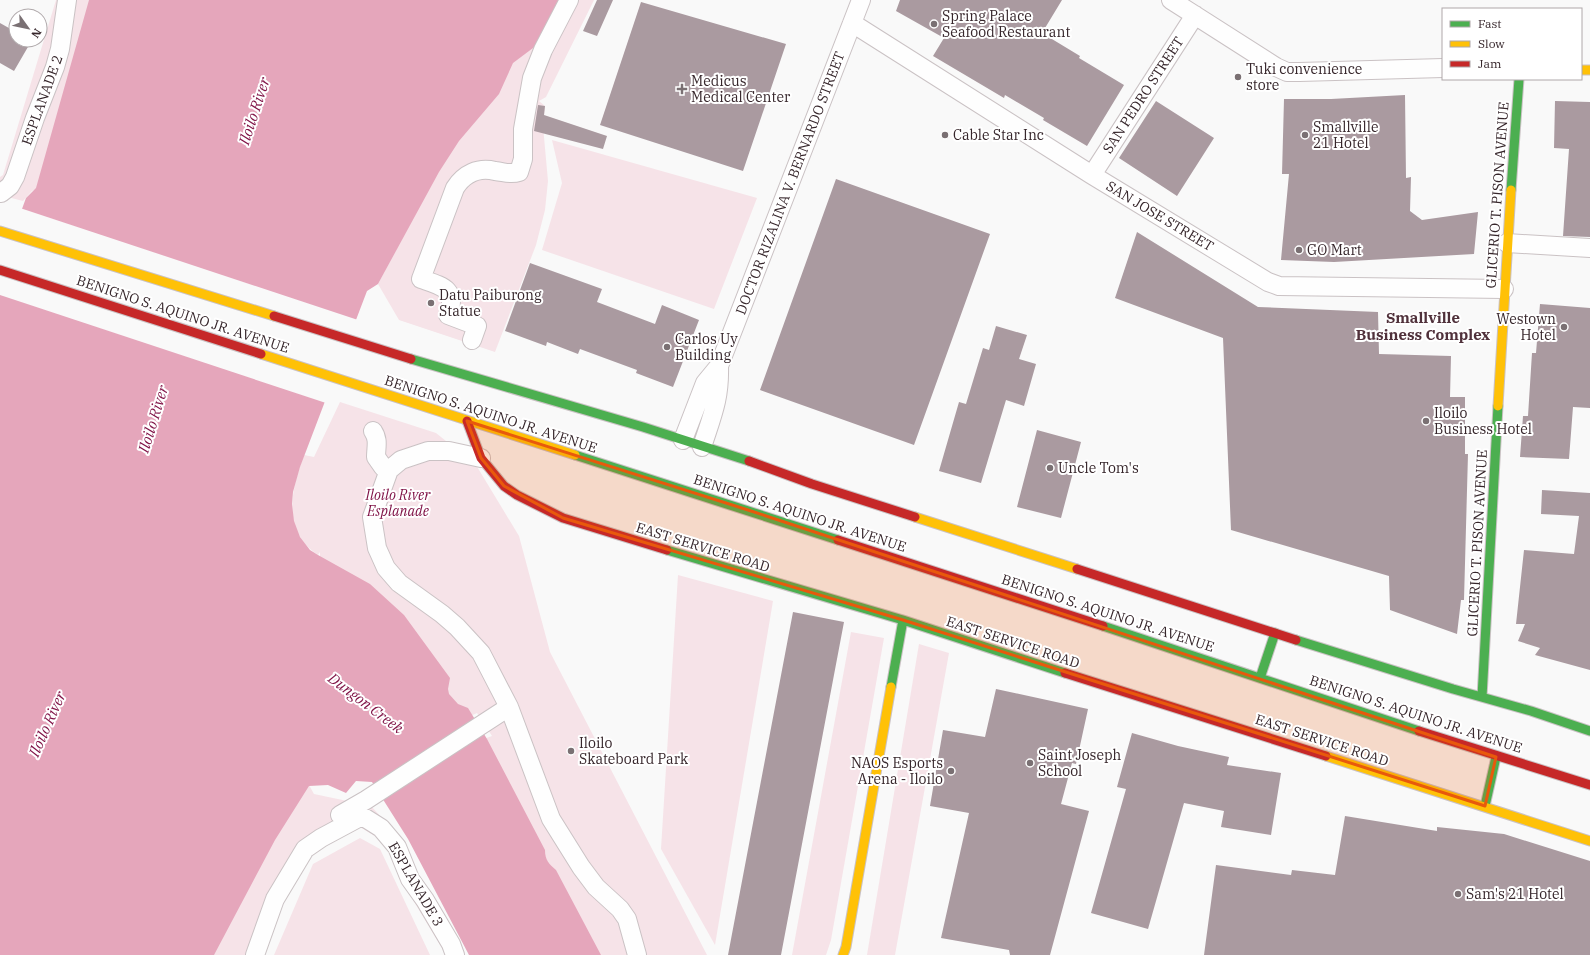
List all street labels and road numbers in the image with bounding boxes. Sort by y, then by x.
street label: SAN PEDRO STREET [1099,33,1187,157]
street label: DOCTOR RIZALINA V. BERNARDO STREET [731,49,849,317]
street label: ESPLANADE 2 [17,52,67,148]
street label: GLICERIO T. PISON AVENUE [1481,101,1513,289]
street label: SAN JOSE STREET [1103,177,1217,255]
street label: BENIGNO S. AQUINO JR. AVENUE [74,271,292,357]
street label: BENIGNO S. AQUINO JR. AVENUE [382,371,600,457]
street label: GLICERIO T. PISON AVENUE [1463,449,1491,637]
street label: BENIGNO S. AQUINO JR. AVENUE [691,470,909,556]
street label: EAST SERVICE ROAD [634,518,772,576]
street label: BENIGNO S. AQUINO JR. AVENUE [999,570,1217,656]
street label: EAST SERVICE ROAD [944,612,1082,672]
street label: BENIGNO S. AQUINO JR. AVENUE [1307,671,1525,757]
street label: EAST SERVICE ROAD [1253,710,1391,770]
street label: ESPLANADE 3 [384,838,448,930]

